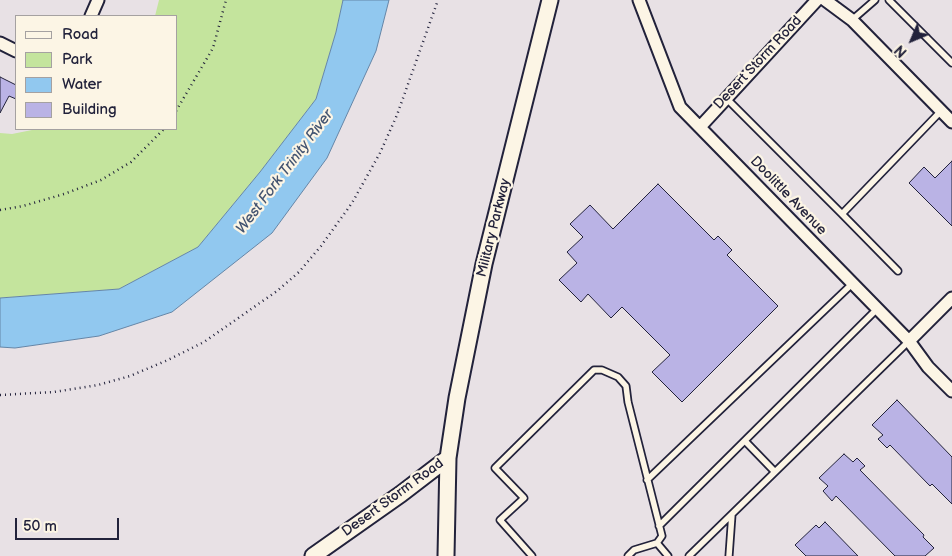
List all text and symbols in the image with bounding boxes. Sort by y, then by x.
street label: Desert Storm Road [710,13,806,113]
legend [15,15,178,130]
north arrow [887,15,937,65]
text: Road [62,25,98,44]
text: N [891,41,911,61]
text: Park [62,50,92,69]
text: Water [62,75,102,94]
text: Building [62,100,117,119]
water label: West Fork Trinity River [232,106,338,238]
street label: Doolittle Avenue [746,153,830,239]
street label: Military Parkway [474,177,514,279]
street label: Desert Storm Road [339,456,447,540]
scale bar [18,508,121,540]
text: 50 m [23,517,57,536]

